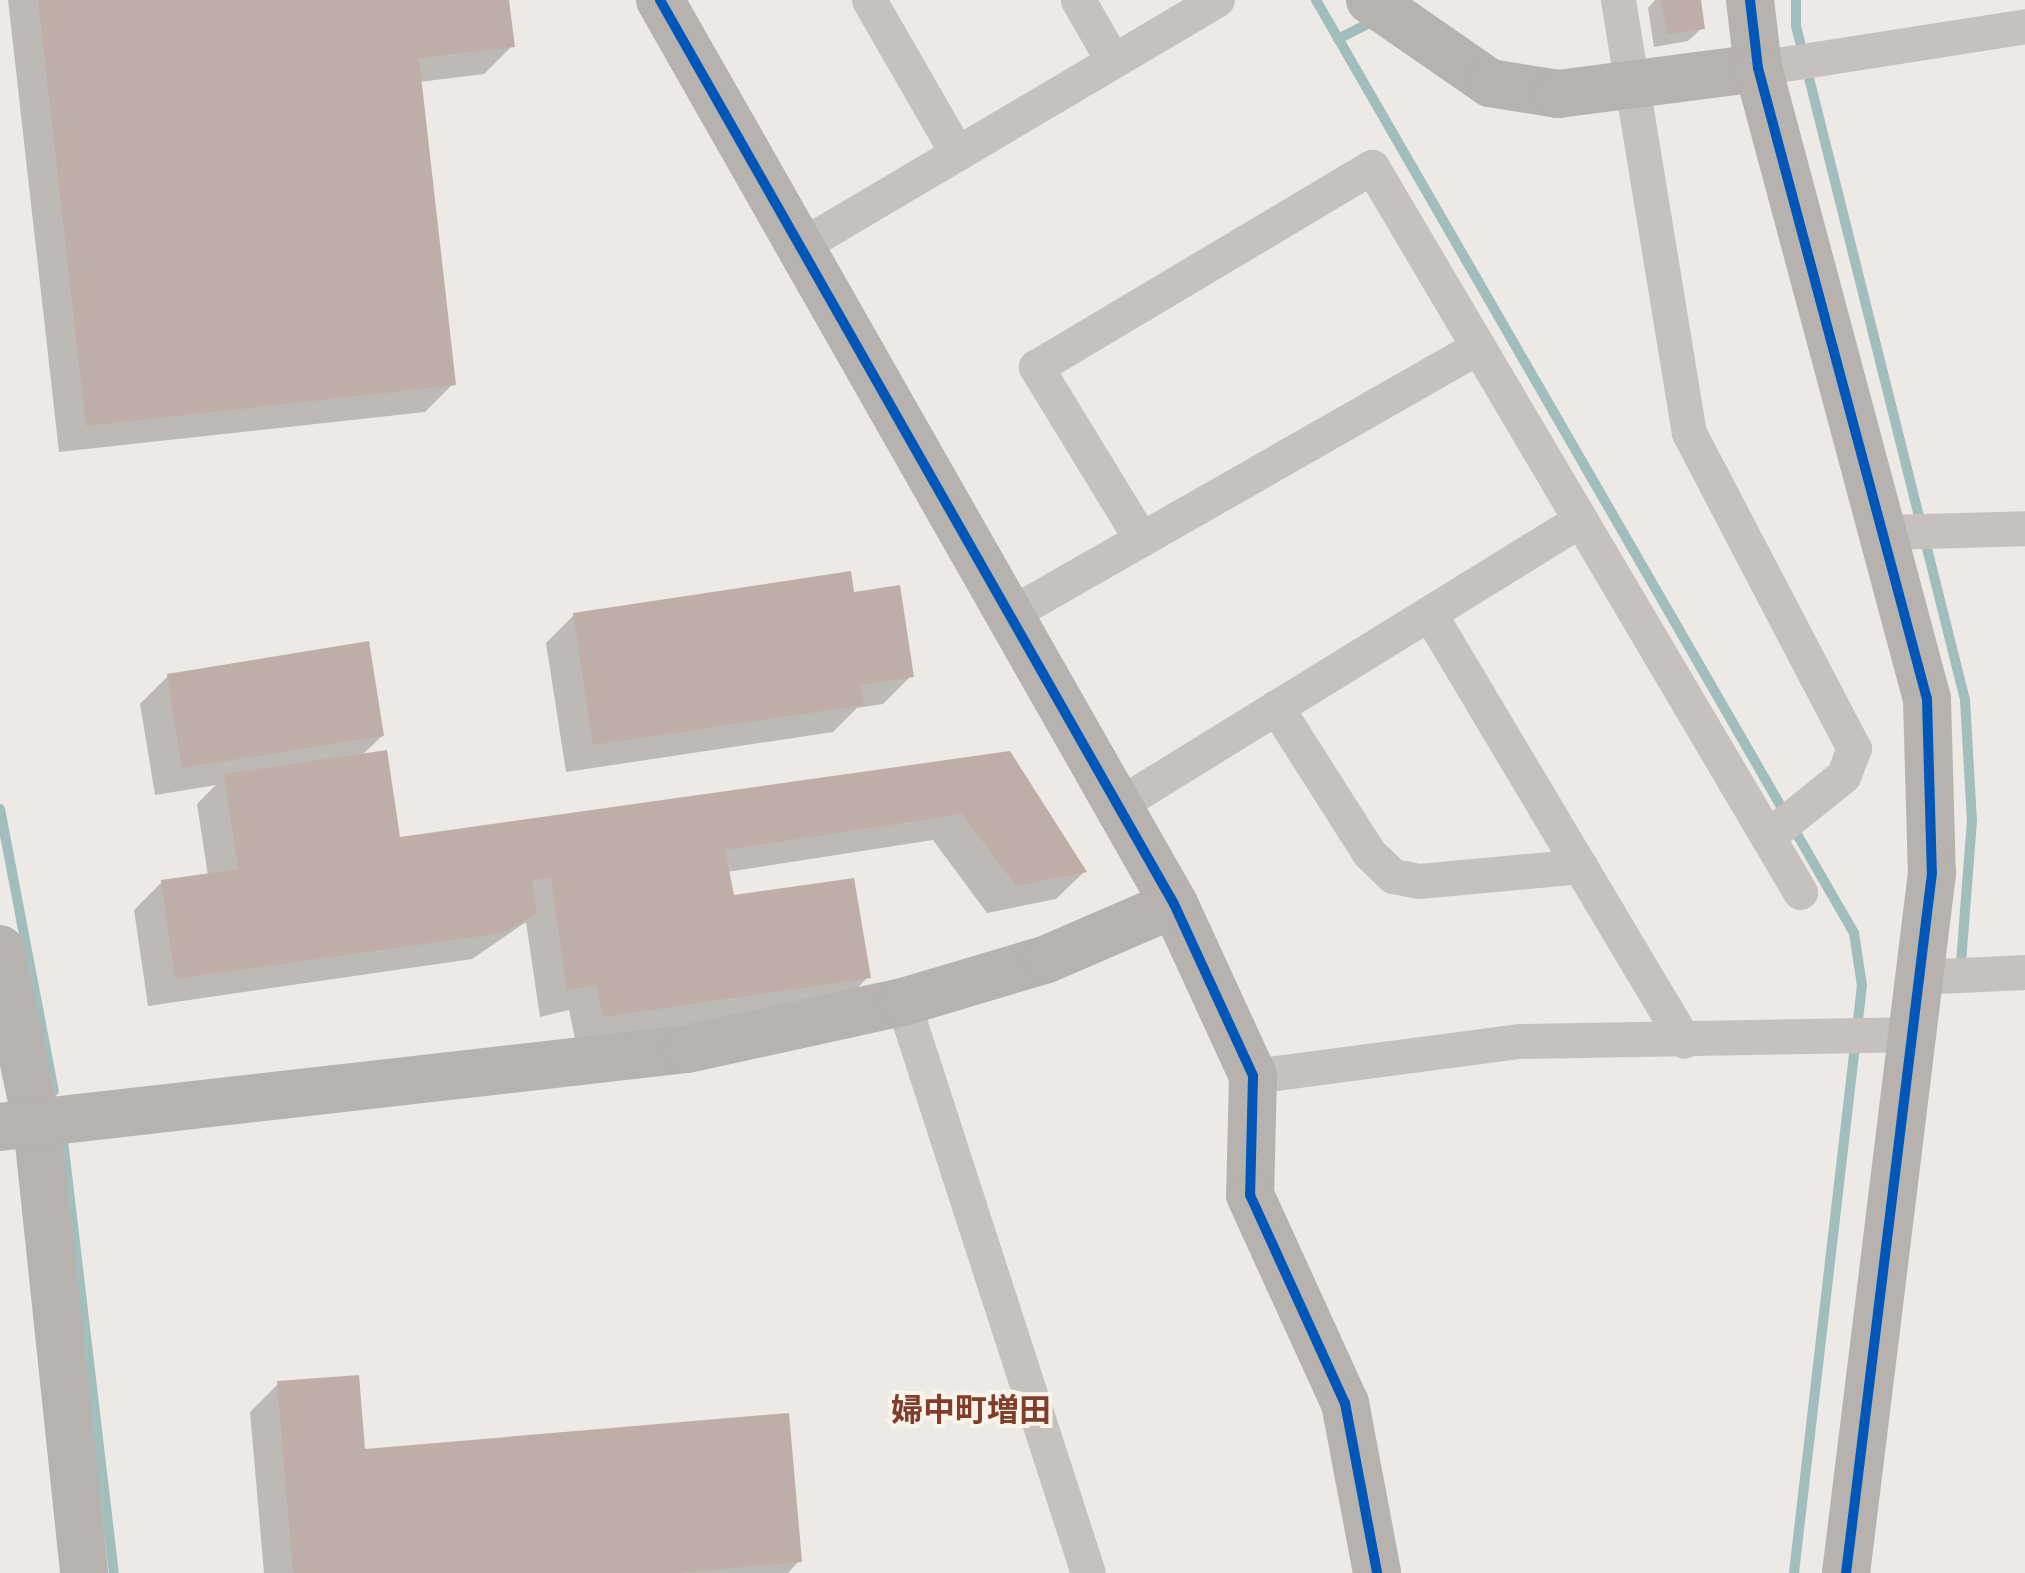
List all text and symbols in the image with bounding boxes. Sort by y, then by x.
district label: 婦中町増田 [891,1391,1051,1429]

